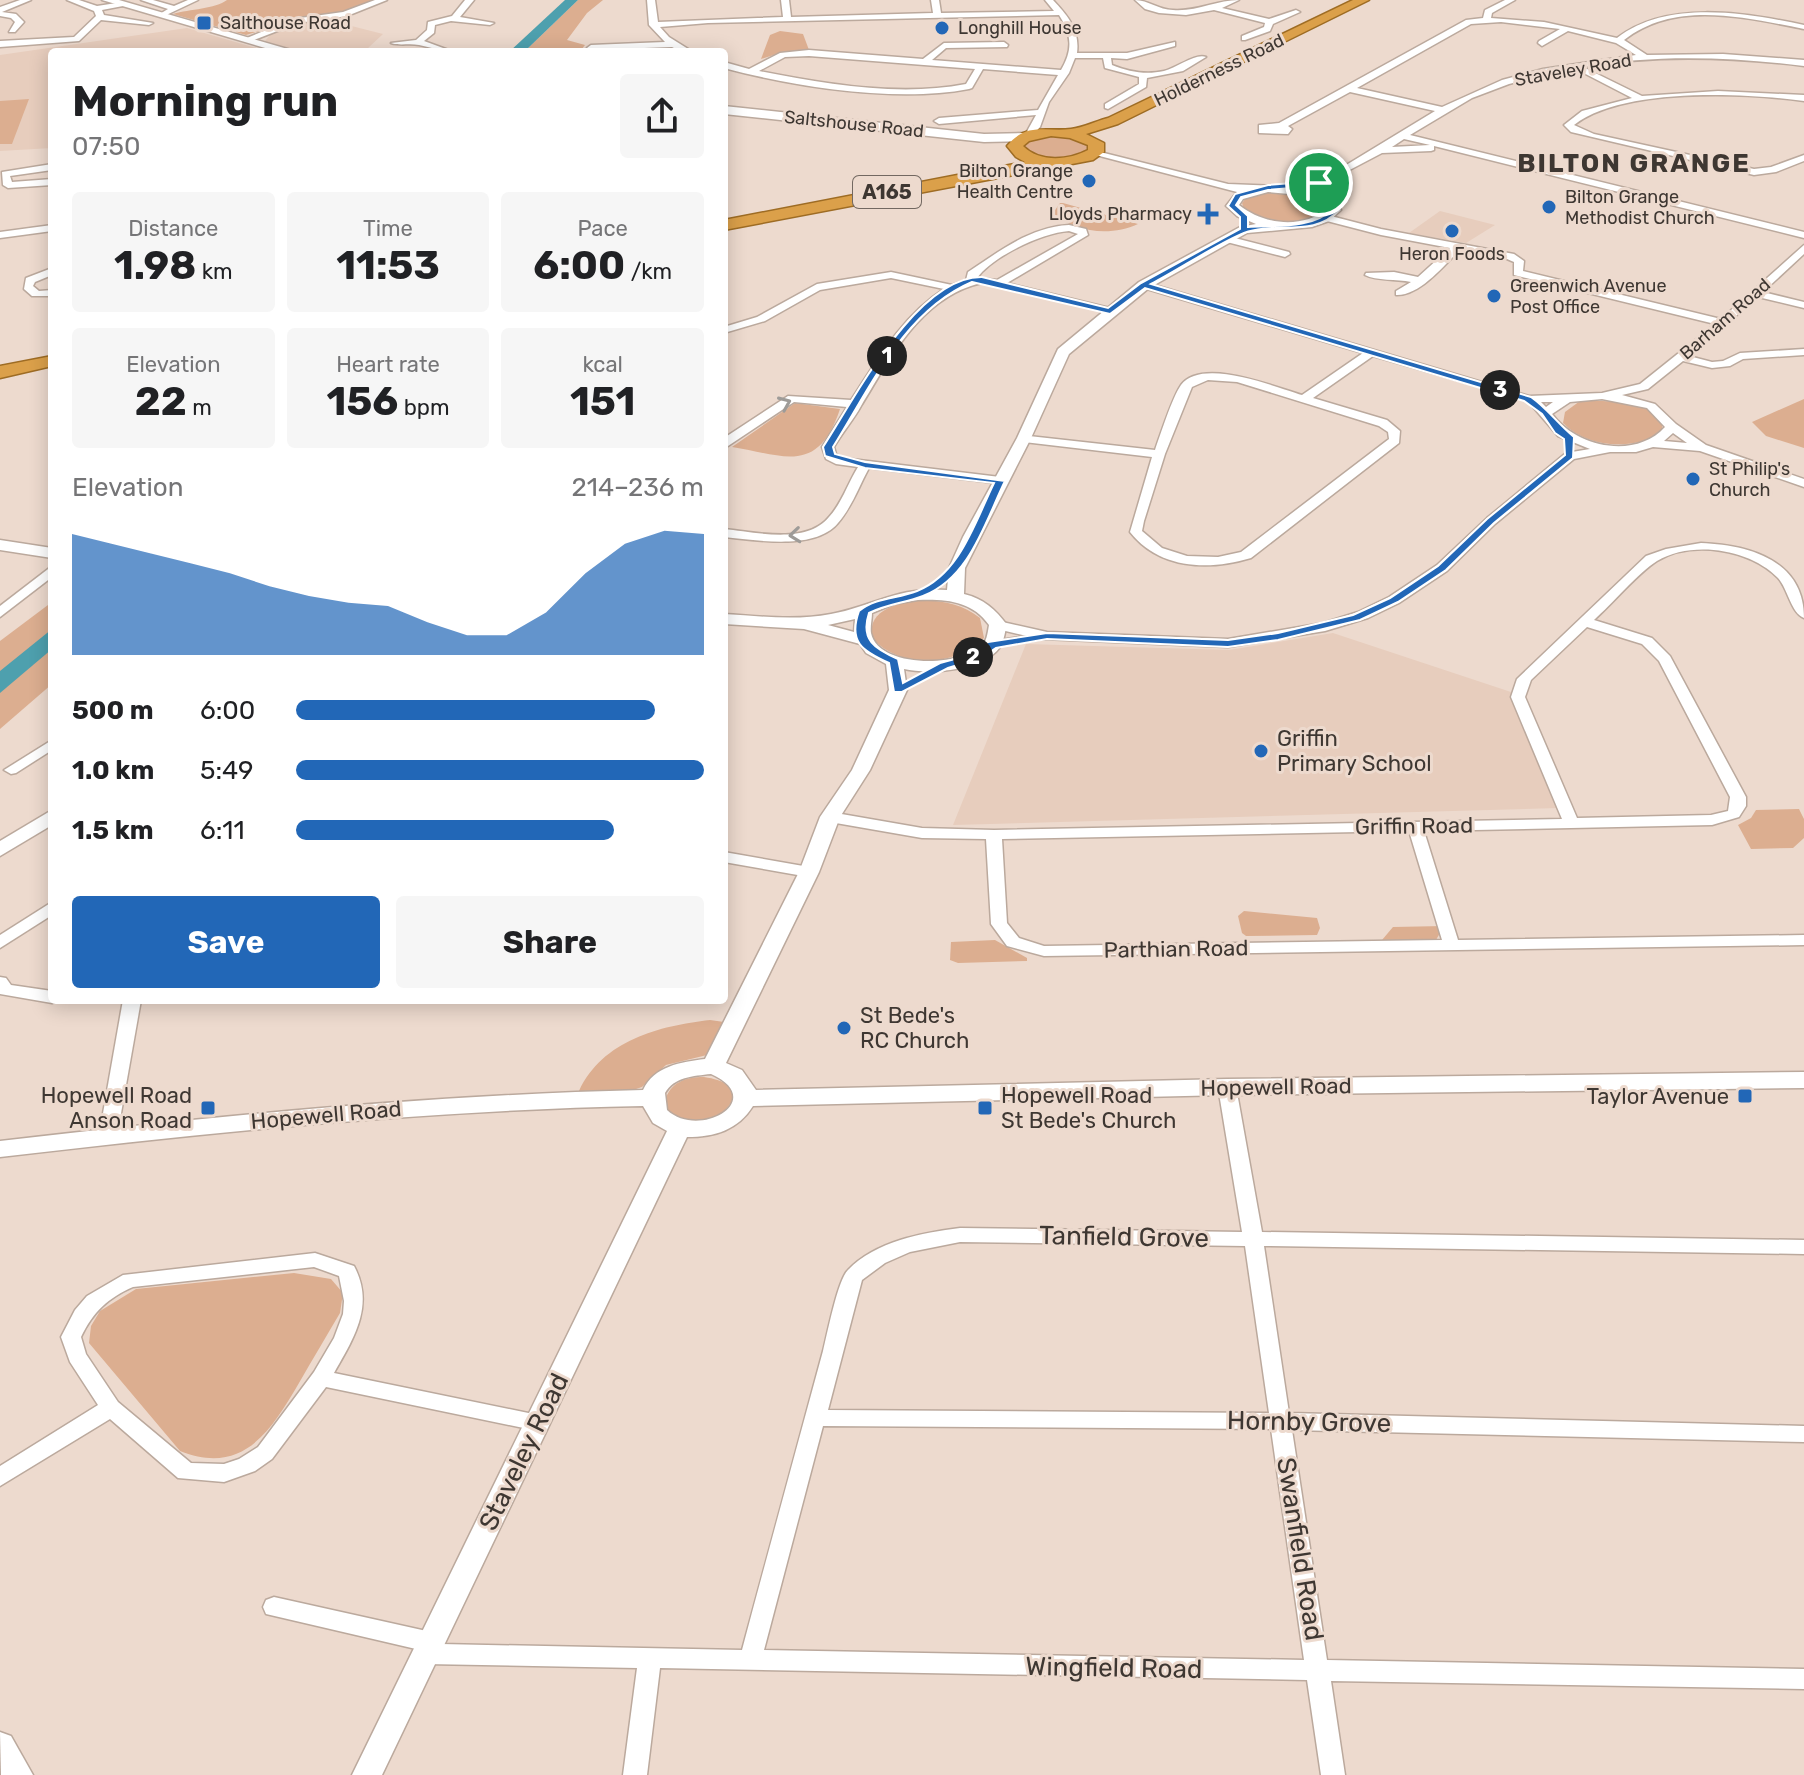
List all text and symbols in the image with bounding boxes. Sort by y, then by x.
place label: Salthouse Road [220,12,351,34]
marker: Salthouse Road [195,14,213,32]
place label: Longhill House [958,17,1082,39]
marker: Longhill House [933,19,951,37]
street label: Holderness Road [1151,29,1287,111]
street label: Staveley Road [1513,49,1633,91]
button: share [620,74,704,158]
text: Morning run [72,75,338,127]
street label: Saltshouse Road [783,106,925,142]
text: 07:50 [72,131,140,162]
district label: BILTON GRANGE [1517,148,1751,179]
pin [1285,149,1353,217]
place label: Bilton Grange Health Centre [957,160,1073,203]
icon: arrive [1297,161,1341,205]
marker: Bilton Grange Health Centre [1080,172,1098,190]
road number: A165 [853,176,921,208]
place label: Bilton Grange Methodist Church [1565,186,1715,229]
marker: Bilton Grange Methodist Church [1540,198,1558,216]
place label: Lloyds Pharmacy [1049,203,1192,225]
marker: Lloyds Pharmacy [1199,205,1217,223]
text: Distance [128,215,218,242]
text: Time [363,215,413,242]
text: Pace [577,215,628,242]
marker: Heron Foods [1443,222,1461,240]
text: 1.98 [114,242,196,289]
text: 11:53 [336,242,440,289]
text: 6:00 [533,242,625,289]
place label: Heron Foods [1399,243,1505,265]
text: km [196,258,233,285]
text: /km [625,258,672,285]
street label: Barham Road [1675,274,1775,364]
place label: Greenwich Avenue Post Office [1510,275,1667,318]
marker: Greenwich Avenue Post Office [1485,287,1503,305]
pin: 1 [867,336,907,376]
text: 1 [882,342,892,369]
text: Elevation [126,351,220,378]
text: Heart rate [336,351,440,378]
text: kcal [582,351,623,378]
pin: 3 [1480,370,1520,410]
text: 3 [1493,376,1507,403]
text: 22 [135,378,187,425]
text: 156 [327,378,398,425]
text: 151 [570,378,635,425]
text: m [187,394,212,421]
text: bpm [398,394,449,421]
one-way arrow [777,397,791,413]
place label: St Philip's Church [1709,458,1790,501]
marker: St Philip's Church [1684,470,1702,488]
text: Elevation [72,472,183,503]
text: 214–236 m [572,472,704,503]
one-way arrow [788,526,801,543]
pin: 2 [953,637,993,677]
text: 2 [966,643,980,670]
text: 500 m [72,695,154,726]
text: 6:00 [200,695,255,726]
place label: Griffin Primary School [1277,725,1432,777]
marker: Griffin Primary School [1252,742,1270,760]
text: 1.0 km [72,755,154,786]
text: 5:49 [200,755,253,786]
street label: Griffin Road [1355,811,1473,841]
text: 1.5 km [72,815,154,846]
text: 6:11 [200,815,245,846]
button: Save [72,896,380,988]
button: Share [396,896,704,988]
street label: Parthian Road [1103,934,1249,964]
place label: St Bede's RC Church [860,1002,969,1054]
marker: St Bede's RC Church [835,1019,853,1037]
street label: Hopewell Road [1200,1072,1352,1102]
place label: Hopewell Road Anson Road [41,1082,192,1134]
place label: Hopewell Road St Bede's Church [1001,1082,1176,1134]
place label: Taylor Avenue [1587,1083,1729,1110]
marker: Taylor Avenue [1736,1087,1754,1105]
street label: Hopewell Road [249,1095,403,1135]
marker: Hopewell Road Anson Road [199,1099,217,1117]
marker: Hopewell Road St Bede's Church [976,1099,994,1117]
street label: Tanfield Grove [1039,1220,1209,1254]
street label: Staveley Road [473,1368,575,1536]
street label: Hornby Grove [1227,1405,1391,1439]
street label: Swanfield Road [1270,1455,1330,1643]
street label: Wingfield Road [1025,1651,1203,1685]

